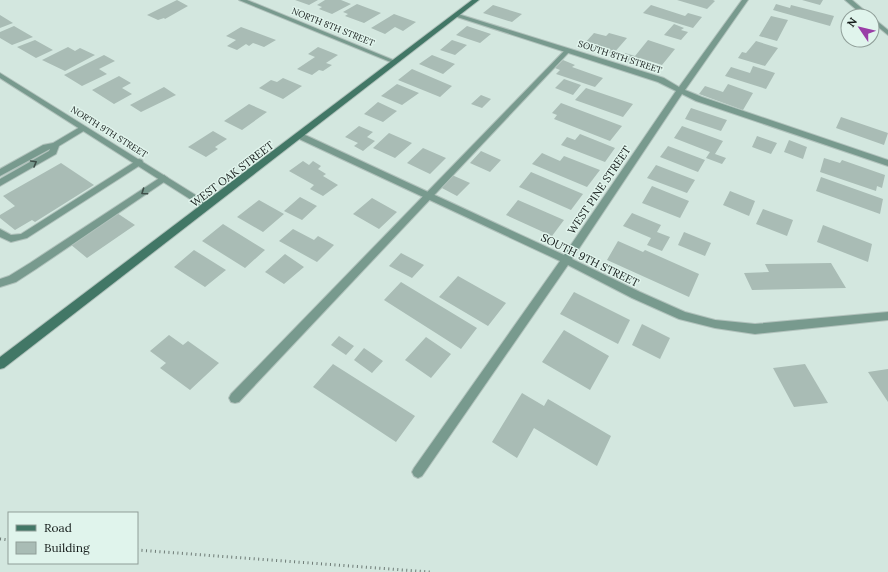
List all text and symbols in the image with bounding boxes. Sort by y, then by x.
street label: NORTH 8TH STREET [290,5,376,48]
north arrow [840,8,880,48]
text: N [844,14,860,30]
street label: SOUTH 8TH STREET [577,38,664,75]
street label: NORTH 9TH STREET [69,103,150,160]
street label: WEST OAK STREET [188,138,276,210]
street label: WEST PINE STREET [564,143,634,237]
one-way arrow [30,160,37,167]
one-way arrow [141,187,148,195]
street label: SOUTH 9TH STREET [539,230,641,290]
legend [8,512,138,564]
text: Road [44,520,72,535]
text: Building [44,540,90,555]

